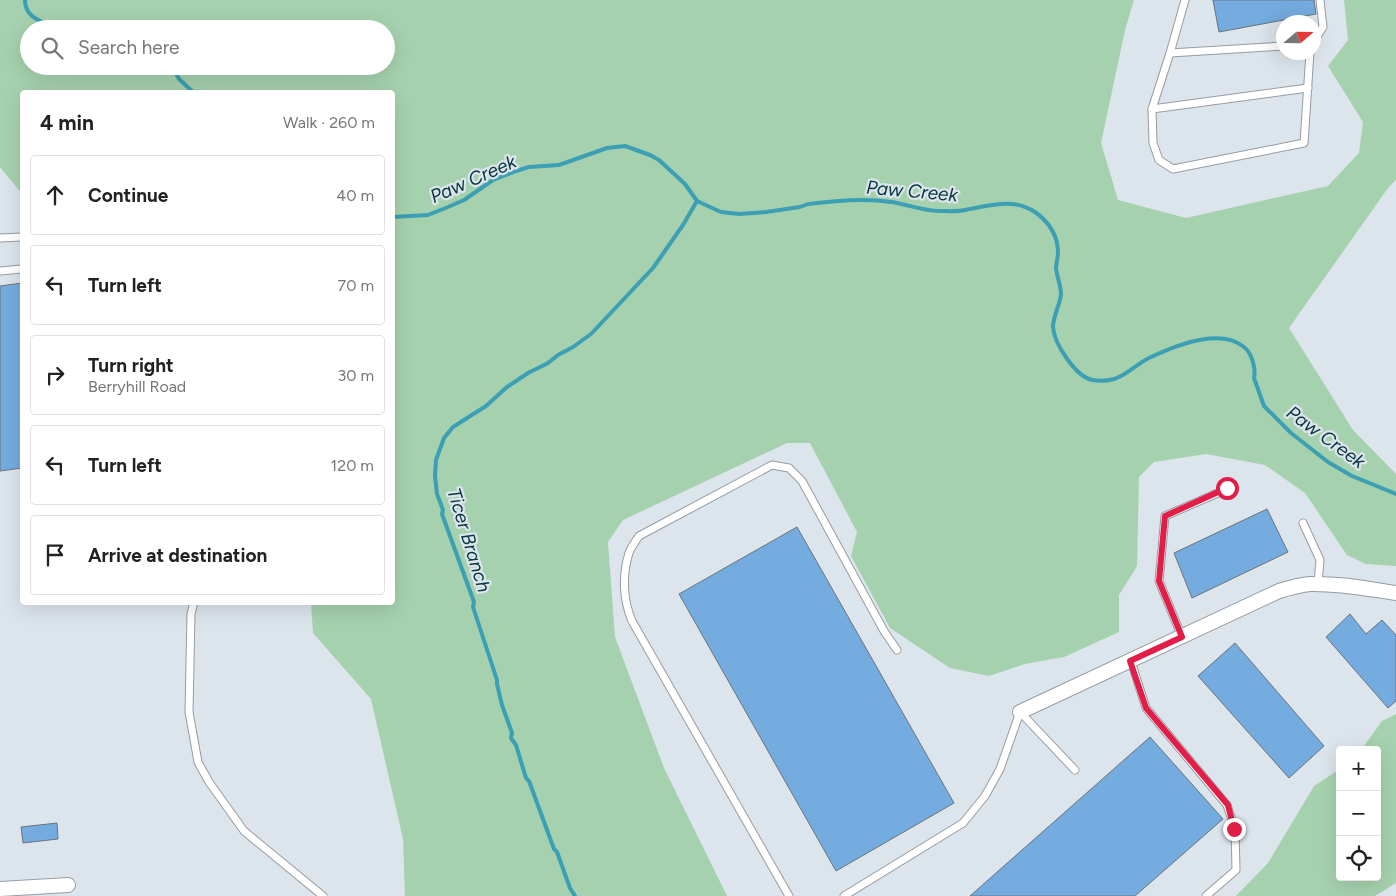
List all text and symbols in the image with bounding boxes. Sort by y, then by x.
north arrow [1276,15,1321,60]
search box [20,20,395,75]
icon: search [38,34,66,62]
text: Search here [78,36,180,59]
text: 4 min [40,110,94,135]
text: Walk · 260 m [283,113,375,132]
water label: Paw Creek [426,150,520,208]
water label: Paw Creek [865,176,959,207]
icon: ahead [41,181,69,209]
text: Continue [88,184,168,207]
text: 40 m [336,186,374,205]
icon: left [41,271,69,299]
text: Turn left [88,274,162,297]
text: 70 m [338,276,374,295]
text: Turn right [88,354,174,377]
icon: right [41,361,69,389]
text: 30 m [337,366,374,385]
text: Berryhill Road [88,377,186,396]
water label: Paw Creek [1282,401,1371,474]
icon: left [41,451,69,479]
text: Turn left [88,454,162,477]
text: 120 m [331,456,374,475]
route start [1216,477,1239,500]
water label: Ticer Branch [442,485,496,595]
icon: arrive [41,541,69,569]
text: Arrive at destination [88,544,267,567]
map controls [1336,746,1381,881]
button: + [1336,746,1381,791]
button: − [1336,791,1381,836]
route end [1223,818,1246,841]
button: locate [1336,836,1381,881]

